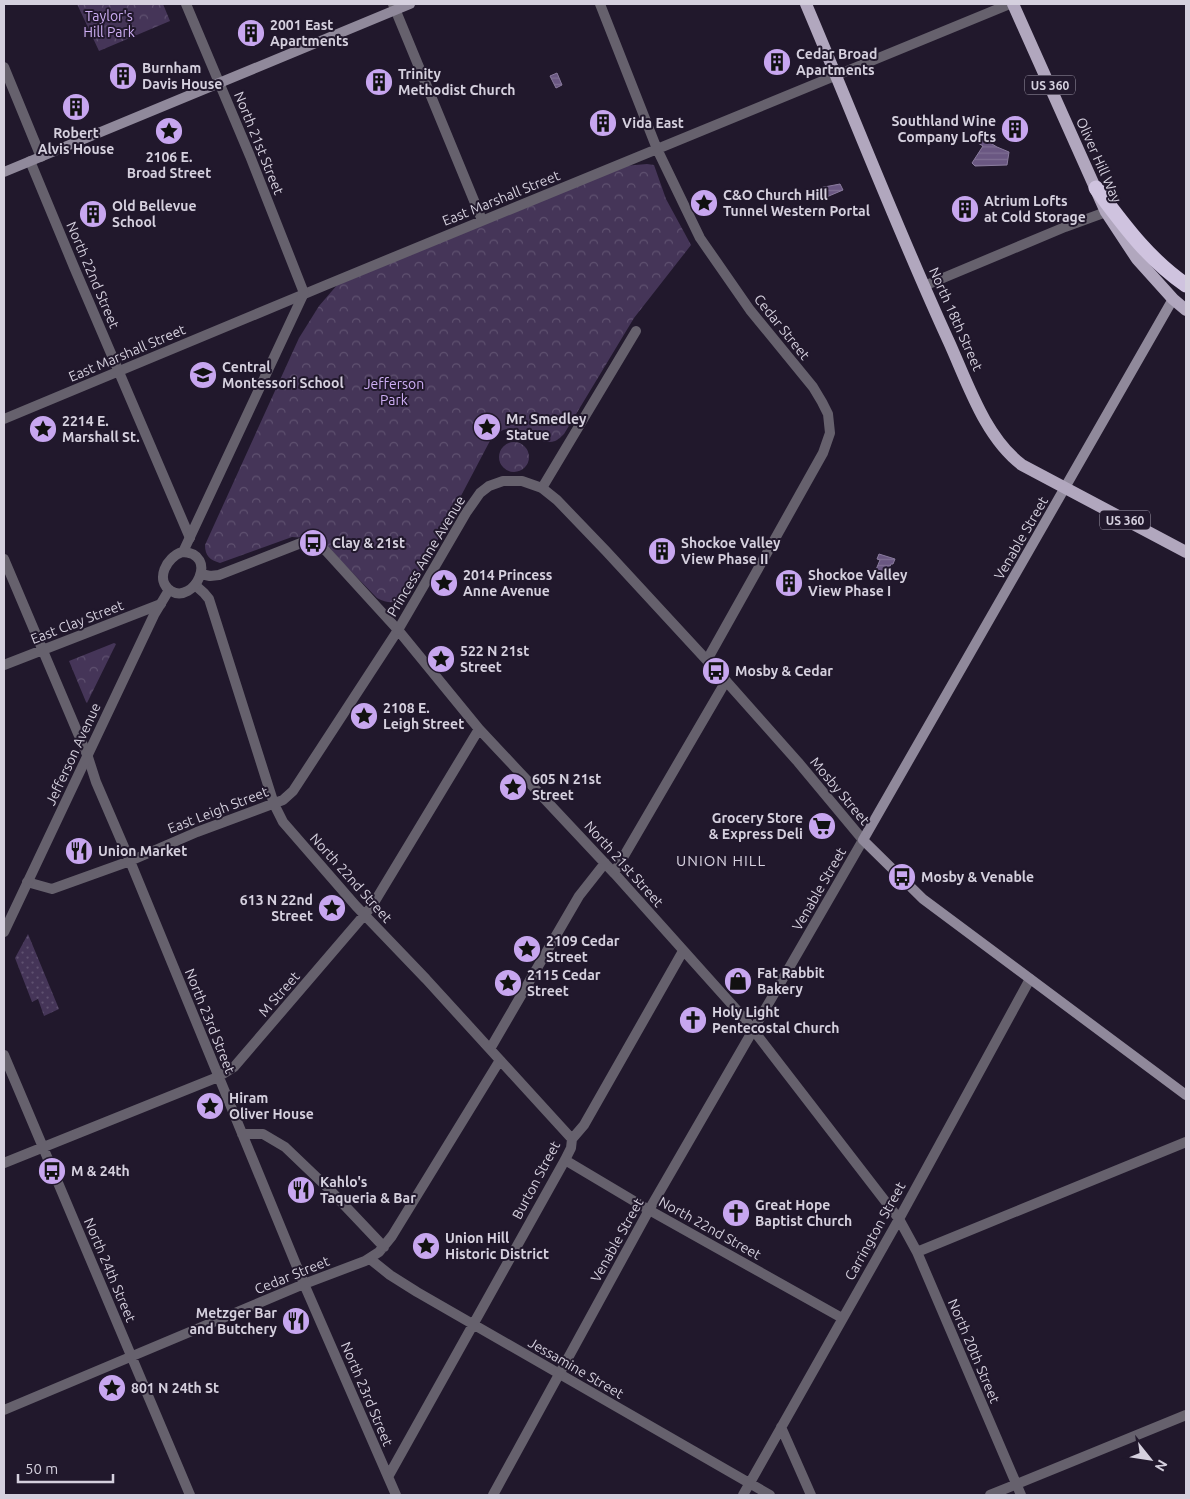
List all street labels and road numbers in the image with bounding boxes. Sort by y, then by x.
road number: US 360 [1025,76,1075,94]
street label: North 21st Street [231,89,287,197]
street label: Oliver Hill Way [1073,115,1125,205]
street label: East Marshall Street [440,167,563,229]
street label: North 22nd Street [63,219,123,331]
street label: North 18th Street [926,265,986,374]
street label: Cedar Street [751,291,813,363]
street label: East Marshall Street [66,321,188,385]
street label: Princess Anne Avenue [384,493,468,619]
street label: Venable Street [991,493,1051,582]
road number: US 360 [1100,510,1150,530]
street label: East Clay Street [28,597,126,647]
street label: Jefferson Avenue [42,700,104,808]
street label: Mosby Street [807,754,873,829]
street label: East Leigh Street [165,783,271,837]
street label: North 21st Street [581,818,667,911]
street label: North 22nd Street [307,830,396,926]
street label: Venable Street [789,844,849,933]
street label: North 23rd Street [182,966,239,1076]
street label: M Street [255,968,303,1020]
street label: Burton Street [509,1138,564,1222]
street label: Carrington Street [841,1179,909,1283]
street label: North 22nd Street [656,1193,764,1263]
street label: Venable Street [587,1195,647,1285]
street label: North 24th Street [81,1215,139,1325]
street label: Cedar Street [252,1253,332,1297]
street label: North 20th Street [945,1296,1003,1406]
street label: Jessamine Street [525,1334,627,1402]
street label: North 23rd Street [338,1339,396,1449]

